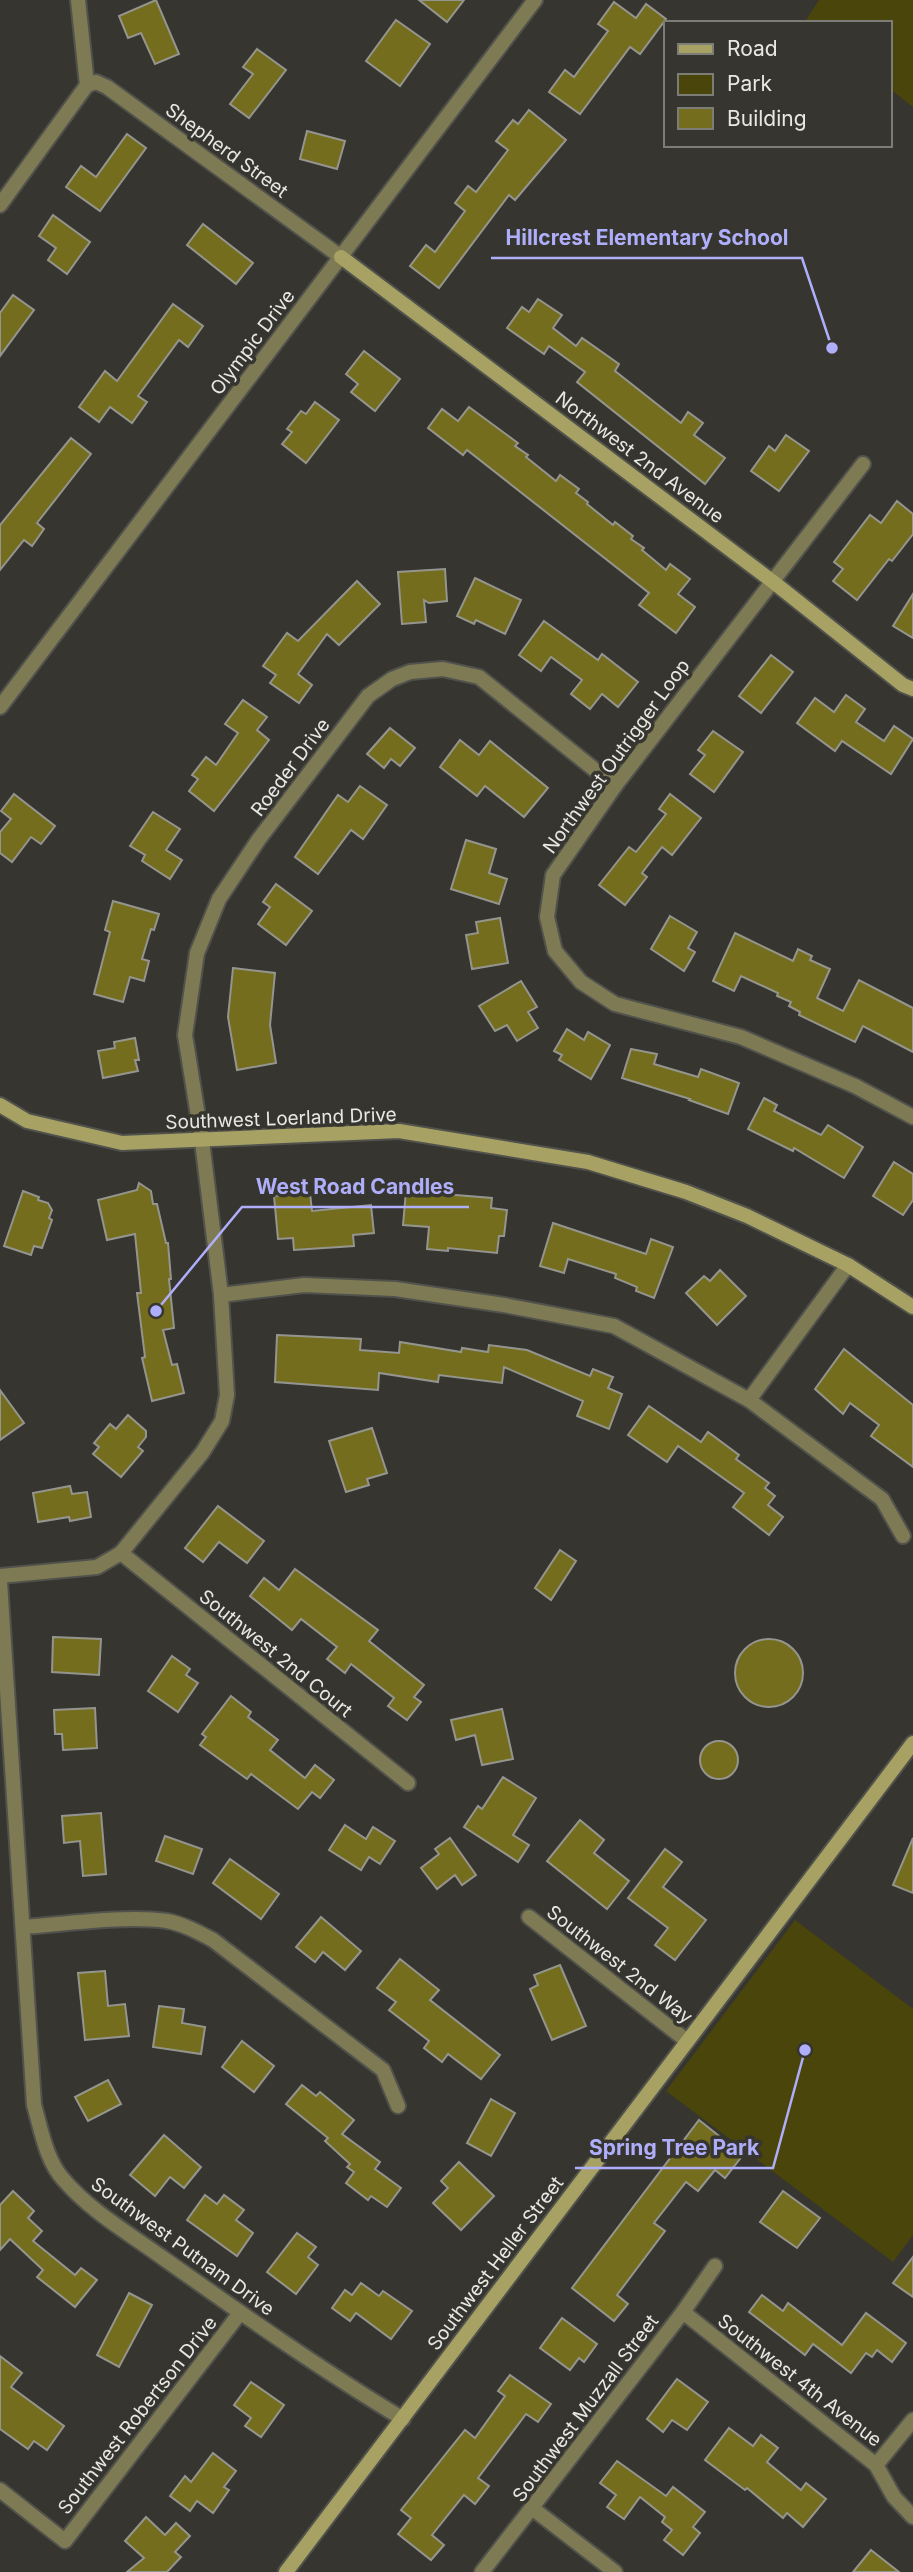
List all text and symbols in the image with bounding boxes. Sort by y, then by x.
legend [664,21,892,147]
text: Road [727,36,778,61]
text: Park [727,71,772,96]
street label: Shepherd Street [161,98,292,203]
text: Building [727,106,807,131]
callout: Hillcrest Elementary School [491,216,802,258]
text: Hillcrest Elementary School [506,225,788,250]
street label: Olympic Drive [205,285,300,400]
street label: Northwest 2nd Avenue [551,387,728,528]
street label: Northwest Outrigger Loop [538,655,695,858]
street label: Roeder Drive [246,714,335,821]
street label: Southwest Loerland Drive [165,1103,397,1134]
callout: West Road Candles [242,1165,469,1207]
text: West Road Candles [256,1174,454,1199]
street label: Southwest 2nd Court [195,1585,357,1722]
street label: Southwest 2nd Way [542,1900,697,2029]
callout: Spring Tree Park [575,2126,773,2168]
text: Spring Tree Park [589,2135,760,2160]
street label: Southwest Putnam Drive [87,2172,279,2321]
street label: Southwest Heller Street [423,2172,568,2355]
street label: Southwest 4th Avenue [713,2309,886,2452]
street label: Southwest Muzzall Street [507,2310,663,2506]
street label: Southwest Robertson Drive [53,2312,222,2519]

